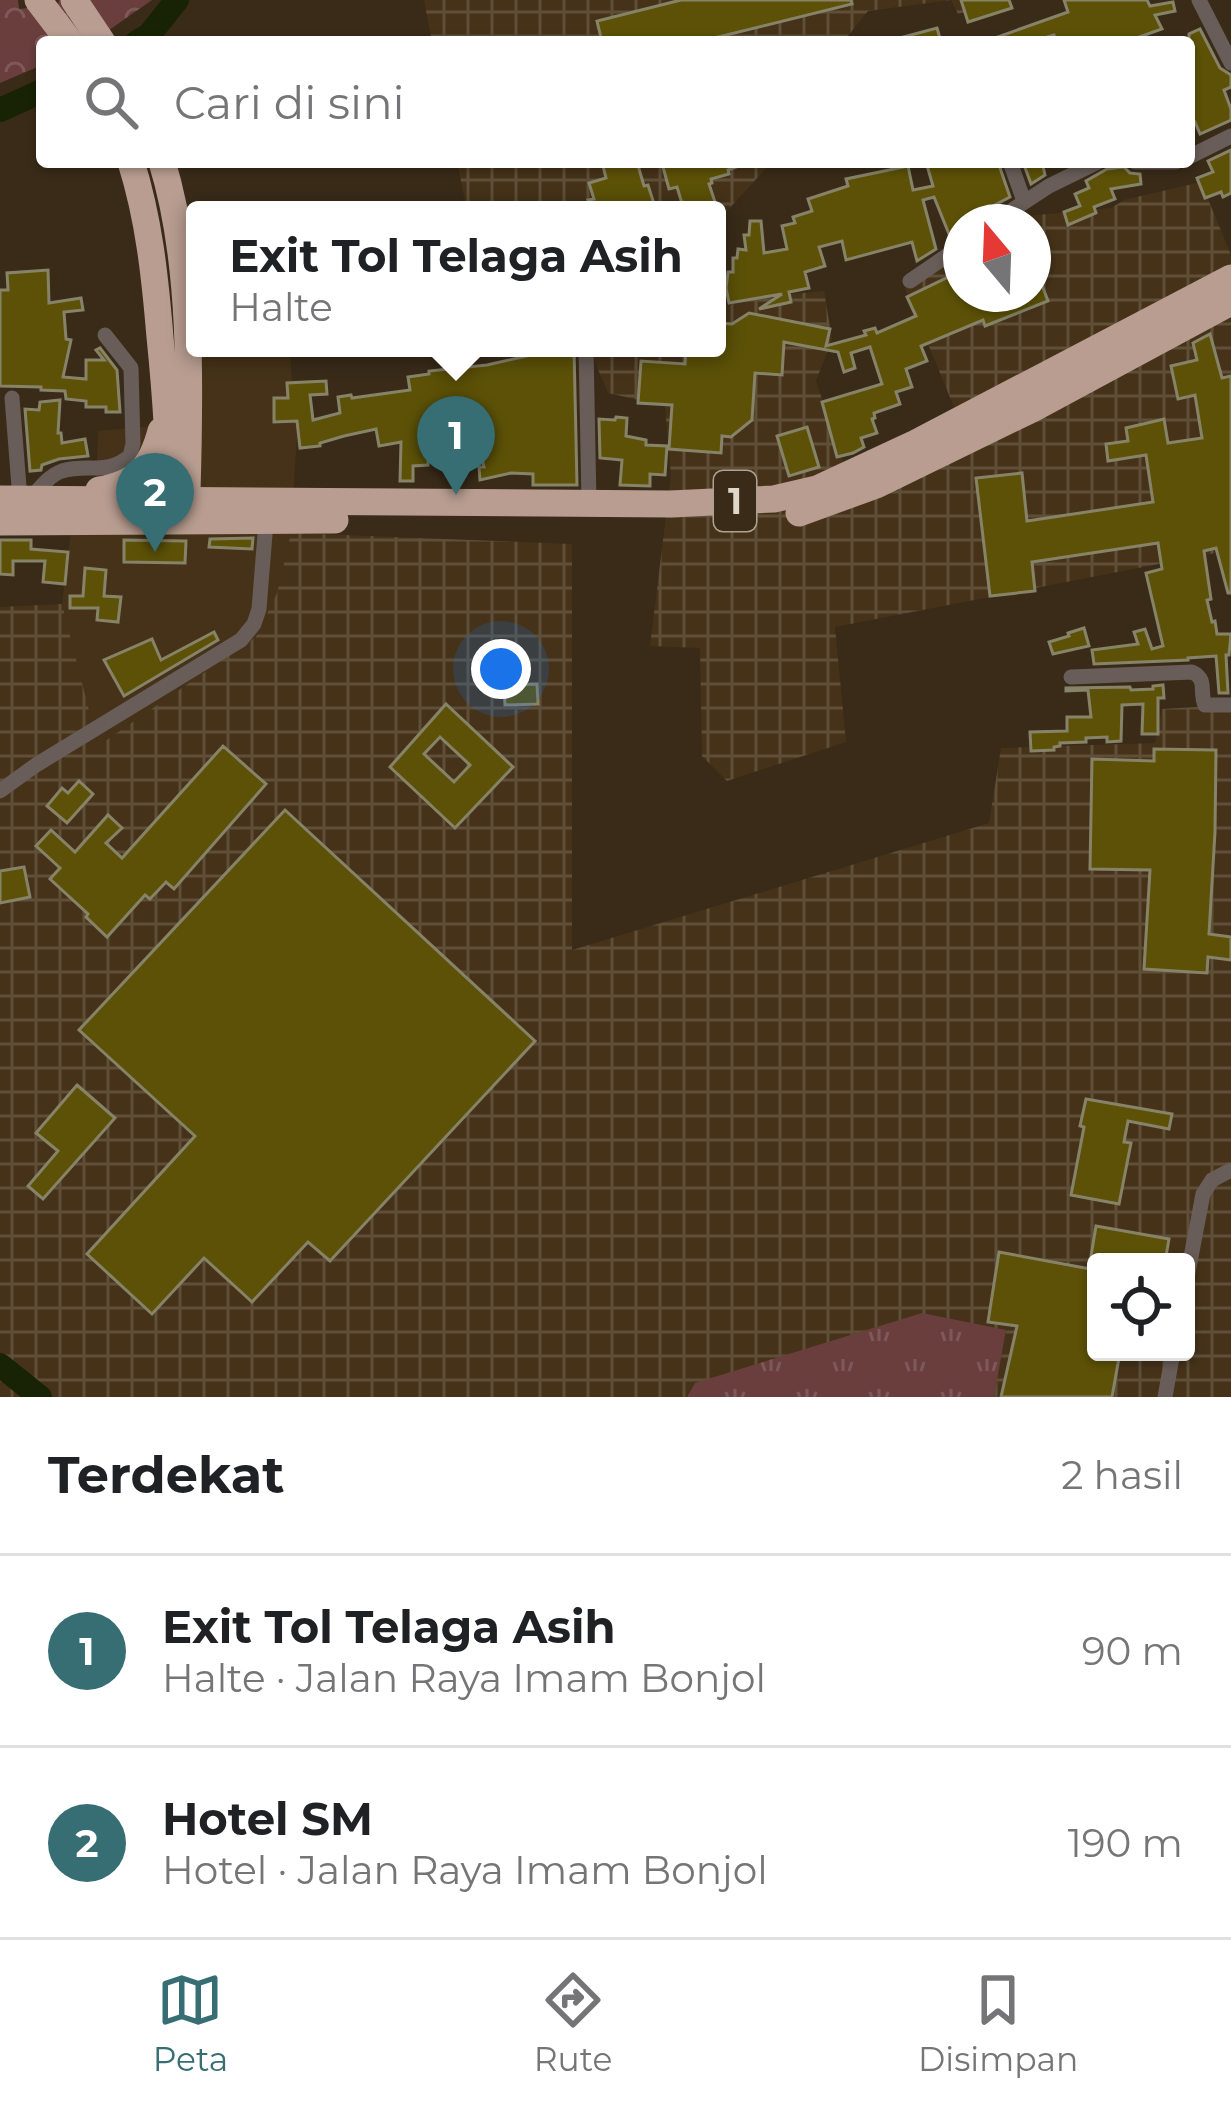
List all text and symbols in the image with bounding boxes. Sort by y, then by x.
search box [36,36,1195,168]
icon: search [78,69,144,135]
text: Cari di sini [174,75,405,130]
popup [186,201,726,357]
north arrow [943,204,1051,312]
text: Exit Tol Telaga Asih [229,228,683,283]
text: Halte [229,283,333,331]
pin: 1 [417,396,495,495]
pin: 2 [116,453,194,552]
road number: 1 [714,471,756,531]
your location [471,639,531,699]
map controls [1087,1253,1195,1361]
button: locate [1087,1253,1195,1361]
text: Terdekat [48,1444,284,1506]
text: 2 hasil [1061,1451,1183,1499]
text: Exit Tol Telaga Asih [162,1599,616,1654]
text: 1 [79,1627,95,1675]
text: 90 m [1082,1627,1183,1675]
text: Halte · Jalan Raya Imam Bonjol [162,1654,766,1702]
text: Hotel SM [162,1791,373,1846]
text: 2 [75,1819,99,1867]
text: 190 m [1068,1819,1183,1867]
text: Hotel · Jalan Raya Imam Bonjol [162,1846,768,1894]
tab: Peta [153,1967,228,2079]
tab: Rute [534,1967,612,2079]
tab: Disimpan [918,1967,1078,2079]

